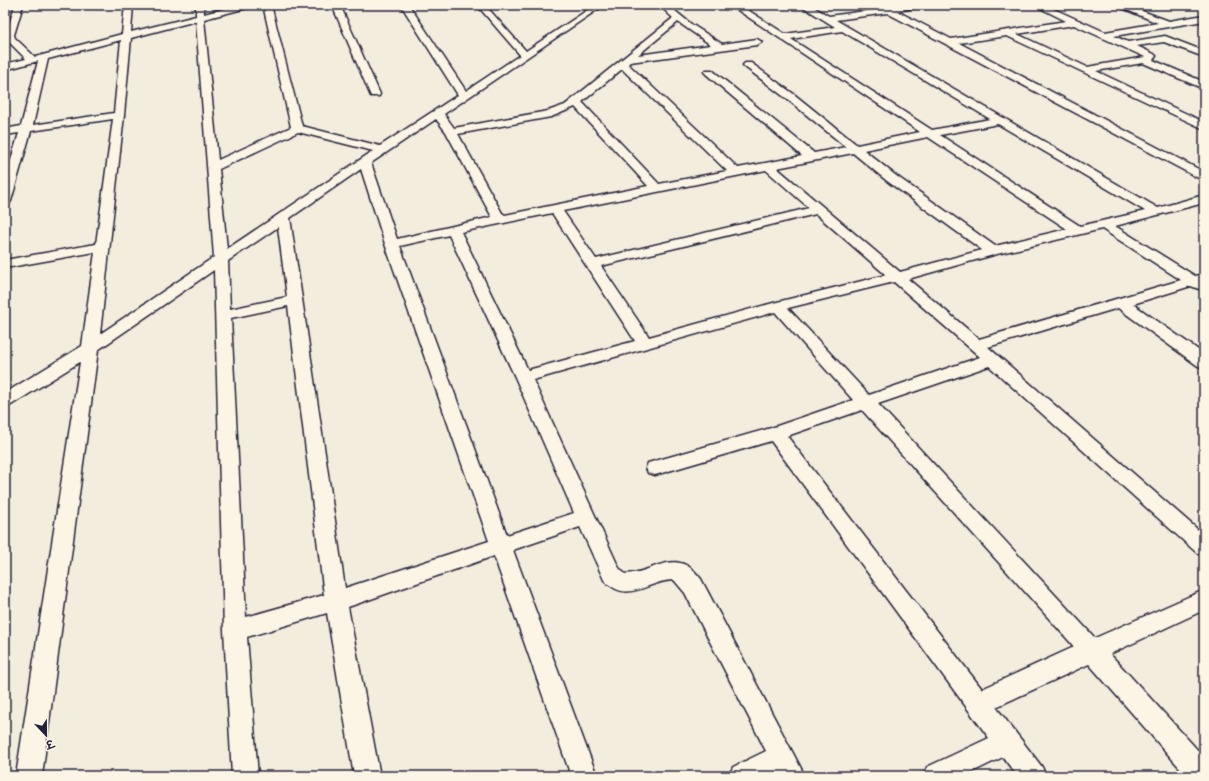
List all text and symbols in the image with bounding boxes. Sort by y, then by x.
north arrow [26,715,66,755]
text: उ [42,735,56,751]

